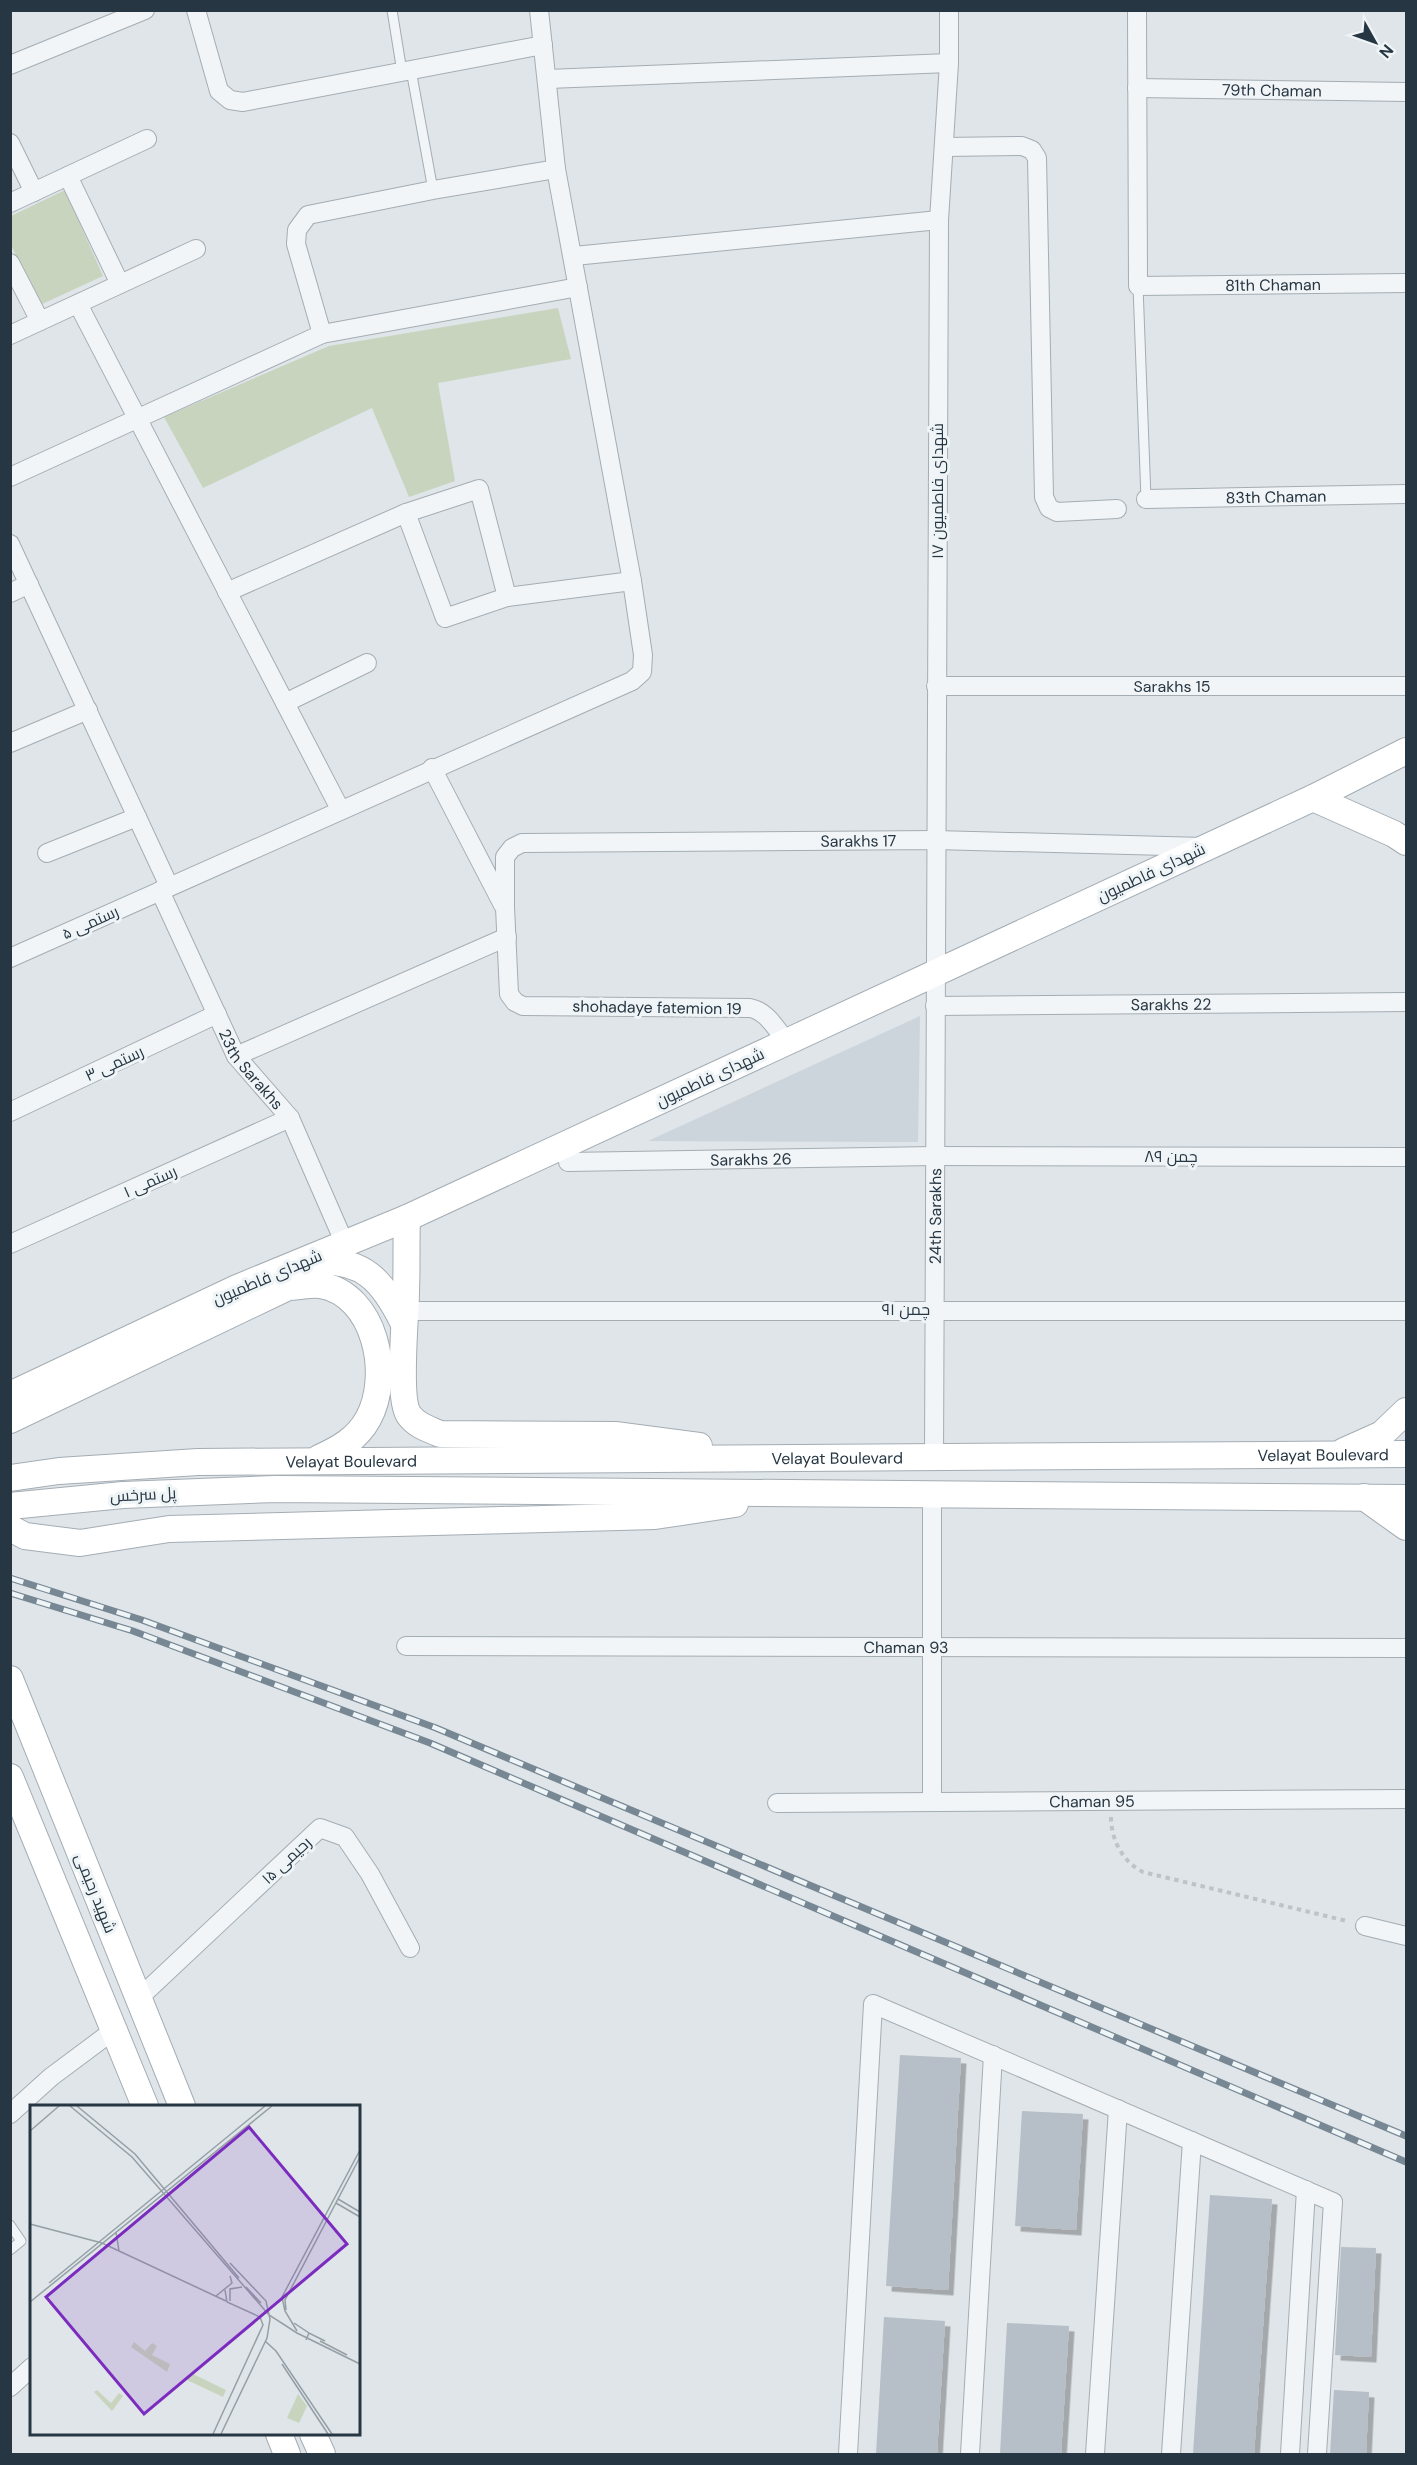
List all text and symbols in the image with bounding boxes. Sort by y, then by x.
north arrow [1345,12,1405,72]
text: N [1374,40,1398,63]
street label: 79th Chaman [1222,79,1322,102]
street label: 81th Chaman [1225,274,1321,296]
street label: شهدای فاطمیون ۱۷ [927,423,948,559]
street label: 83th Chaman [1226,486,1326,508]
street label: Sarakhs 15 [1134,676,1211,697]
street label: Sarakhs 17 [820,830,896,852]
street label: شهدای فاطمیون [1094,838,1209,907]
street label: رستمی ۵ [58,901,122,944]
street label: Sarakhs 22 [1131,994,1211,1015]
street label: shohadaye fatemion 19 [572,996,742,1019]
street label: 23th Sarakhs [214,1026,288,1114]
street label: رستمی ۳ [82,1041,147,1086]
street label: شهدای فاطمیون [653,1043,768,1112]
street label: چمن ۸۹ [1144,1146,1198,1168]
street label: Sarakhs 26 [710,1148,792,1171]
street label: رستمی ۱ [120,1160,180,1203]
street label: 24th Sarakhs [925,1168,946,1264]
street label: شهدای فاطمیون [209,1245,325,1310]
street label: چمن ۹۱ [882,1299,930,1321]
street label: Velayat Boulevard [1257,1444,1389,1466]
street label: Velayat Boulevard [771,1447,903,1469]
street label: Velayat Boulevard [285,1451,417,1472]
street label: پل سرخس [109,1482,177,1508]
street label: Chaman 93 [863,1637,949,1658]
street label: Chaman 95 [1049,1791,1135,1812]
street label: رحیمی ۱۵ [257,1832,316,1889]
street label: شهید رحیمی [70,1850,121,1936]
inset map [30,2105,360,2435]

